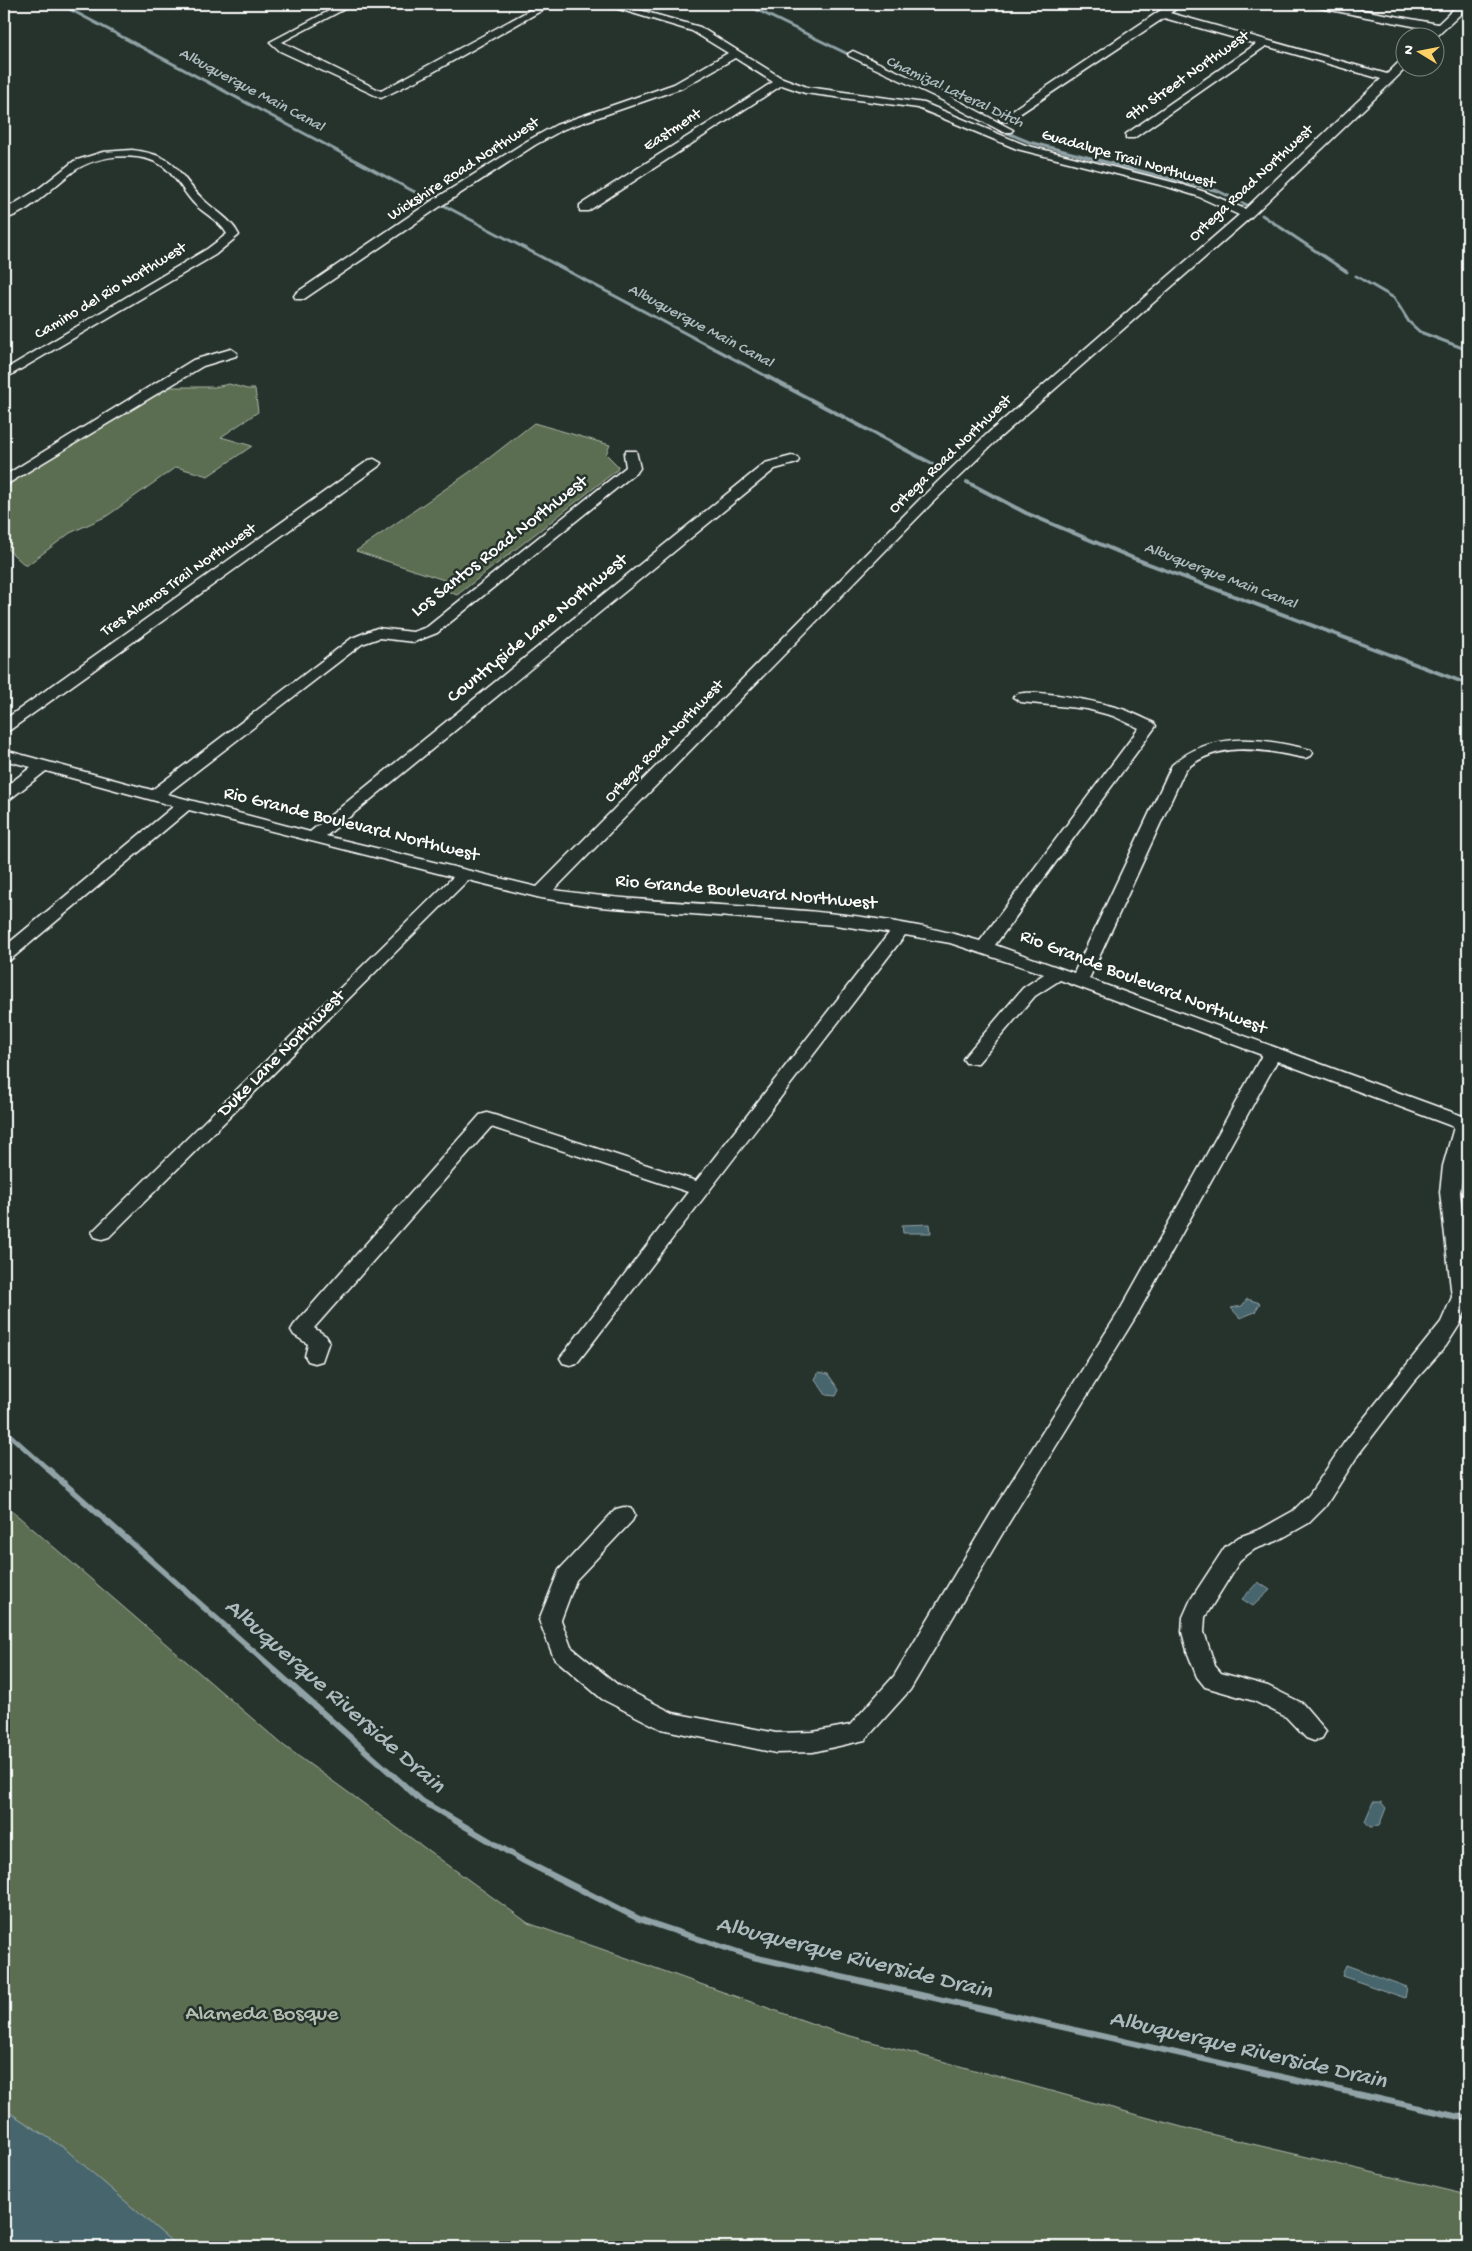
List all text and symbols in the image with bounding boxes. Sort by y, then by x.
street label: 9th Street Northwest [1122,27,1254,127]
north arrow [1394,28,1444,78]
text: N [1400,44,1419,56]
water label: Albuquerque Main Canal [175,45,328,138]
water label: Chamizal Lateral Ditch [882,53,1026,133]
street label: Eastment [641,105,707,157]
street label: Wickshire Road Northwest [385,113,544,226]
street label: Ortega Road Northwest [1186,120,1319,247]
street label: Guadalupe Trail Northwest [1039,126,1218,194]
street label: Camino del Rio Northwest [32,238,192,345]
water label: Albuquerque Main Canal [624,281,777,374]
street label: Ortega Road Northwest [886,390,1017,519]
street label: Los Santos Road Northwest [407,469,595,623]
street label: Tres Alamos Trail Northwest [97,519,261,642]
water label: Albuquerque Main Canal [1141,539,1300,615]
street label: Countryside Lane Northwest [443,548,635,709]
street label: Ortega Road Northwest [601,676,730,807]
street label: Rio Grande Boulevard Northwest [221,782,483,868]
street label: Rio Grande Boulevard Northwest [614,870,880,916]
street label: Rio Grande Boulevard Northwest [1016,925,1272,1042]
street label: Duke Lane Northwest [212,984,352,1124]
water label: Albuquerque Riverside Drain [218,1593,451,1801]
water label: Albuquerque Riverside Drain [713,1911,995,2007]
park label: Alameda Bosque [186,2002,339,2028]
water label: Albuquerque Riverside Drain [1107,2005,1390,2097]

